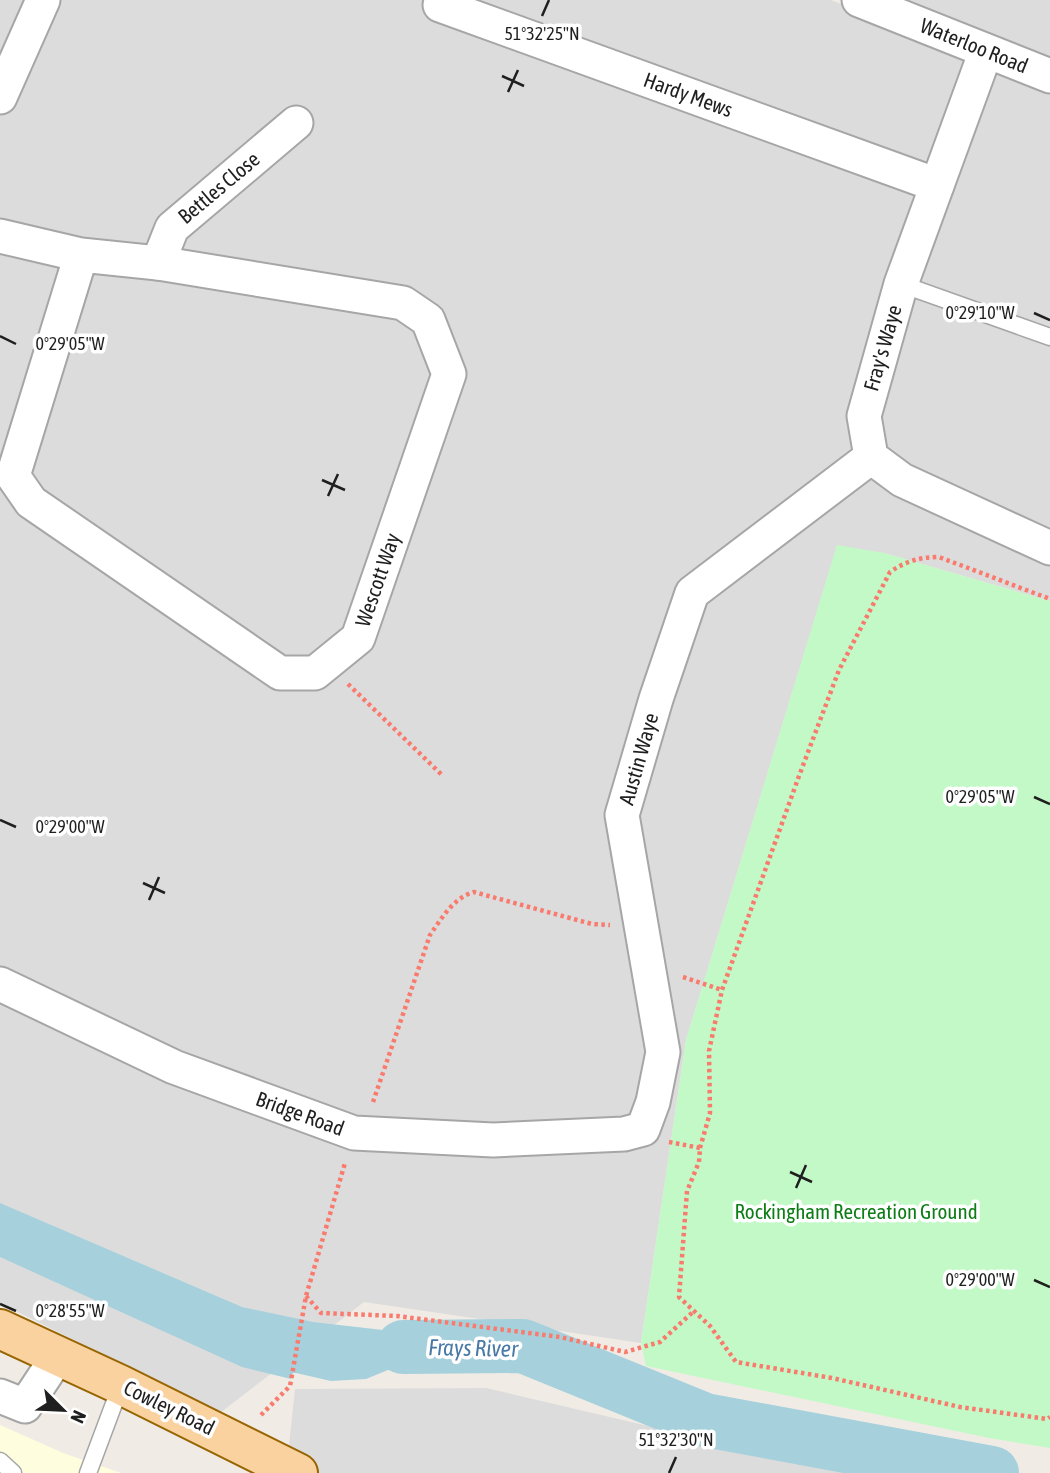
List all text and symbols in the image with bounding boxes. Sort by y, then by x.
street label: Waterloo Road [917,13,1032,78]
text: 51°32'25"N [504,23,580,44]
street label: Hardy Mews [641,67,736,121]
street label: Bettles Close [173,146,264,228]
street label: Fray's Waye [858,302,906,393]
text: 0°29'10"W [945,302,1015,323]
text: 0°29'05"W [35,333,105,354]
street label: Wescott Way [350,530,404,630]
street label: Austin Waye [614,710,663,807]
text: 0°29'05"W [945,786,1015,807]
text: 0°29'00"W [35,816,105,837]
street label: Bridge Road [253,1086,348,1140]
park label: Rockingham Recreation Ground [734,1199,978,1223]
text: 0°29'00"W [945,1269,1015,1290]
text: 0°28'55"W [35,1300,105,1321]
water label: Frays River [428,1334,519,1362]
north arrow [28,1375,98,1445]
street label: Cowley Road [120,1375,219,1439]
text: N [66,1407,91,1427]
text: 51°32'30"N [638,1429,714,1450]

